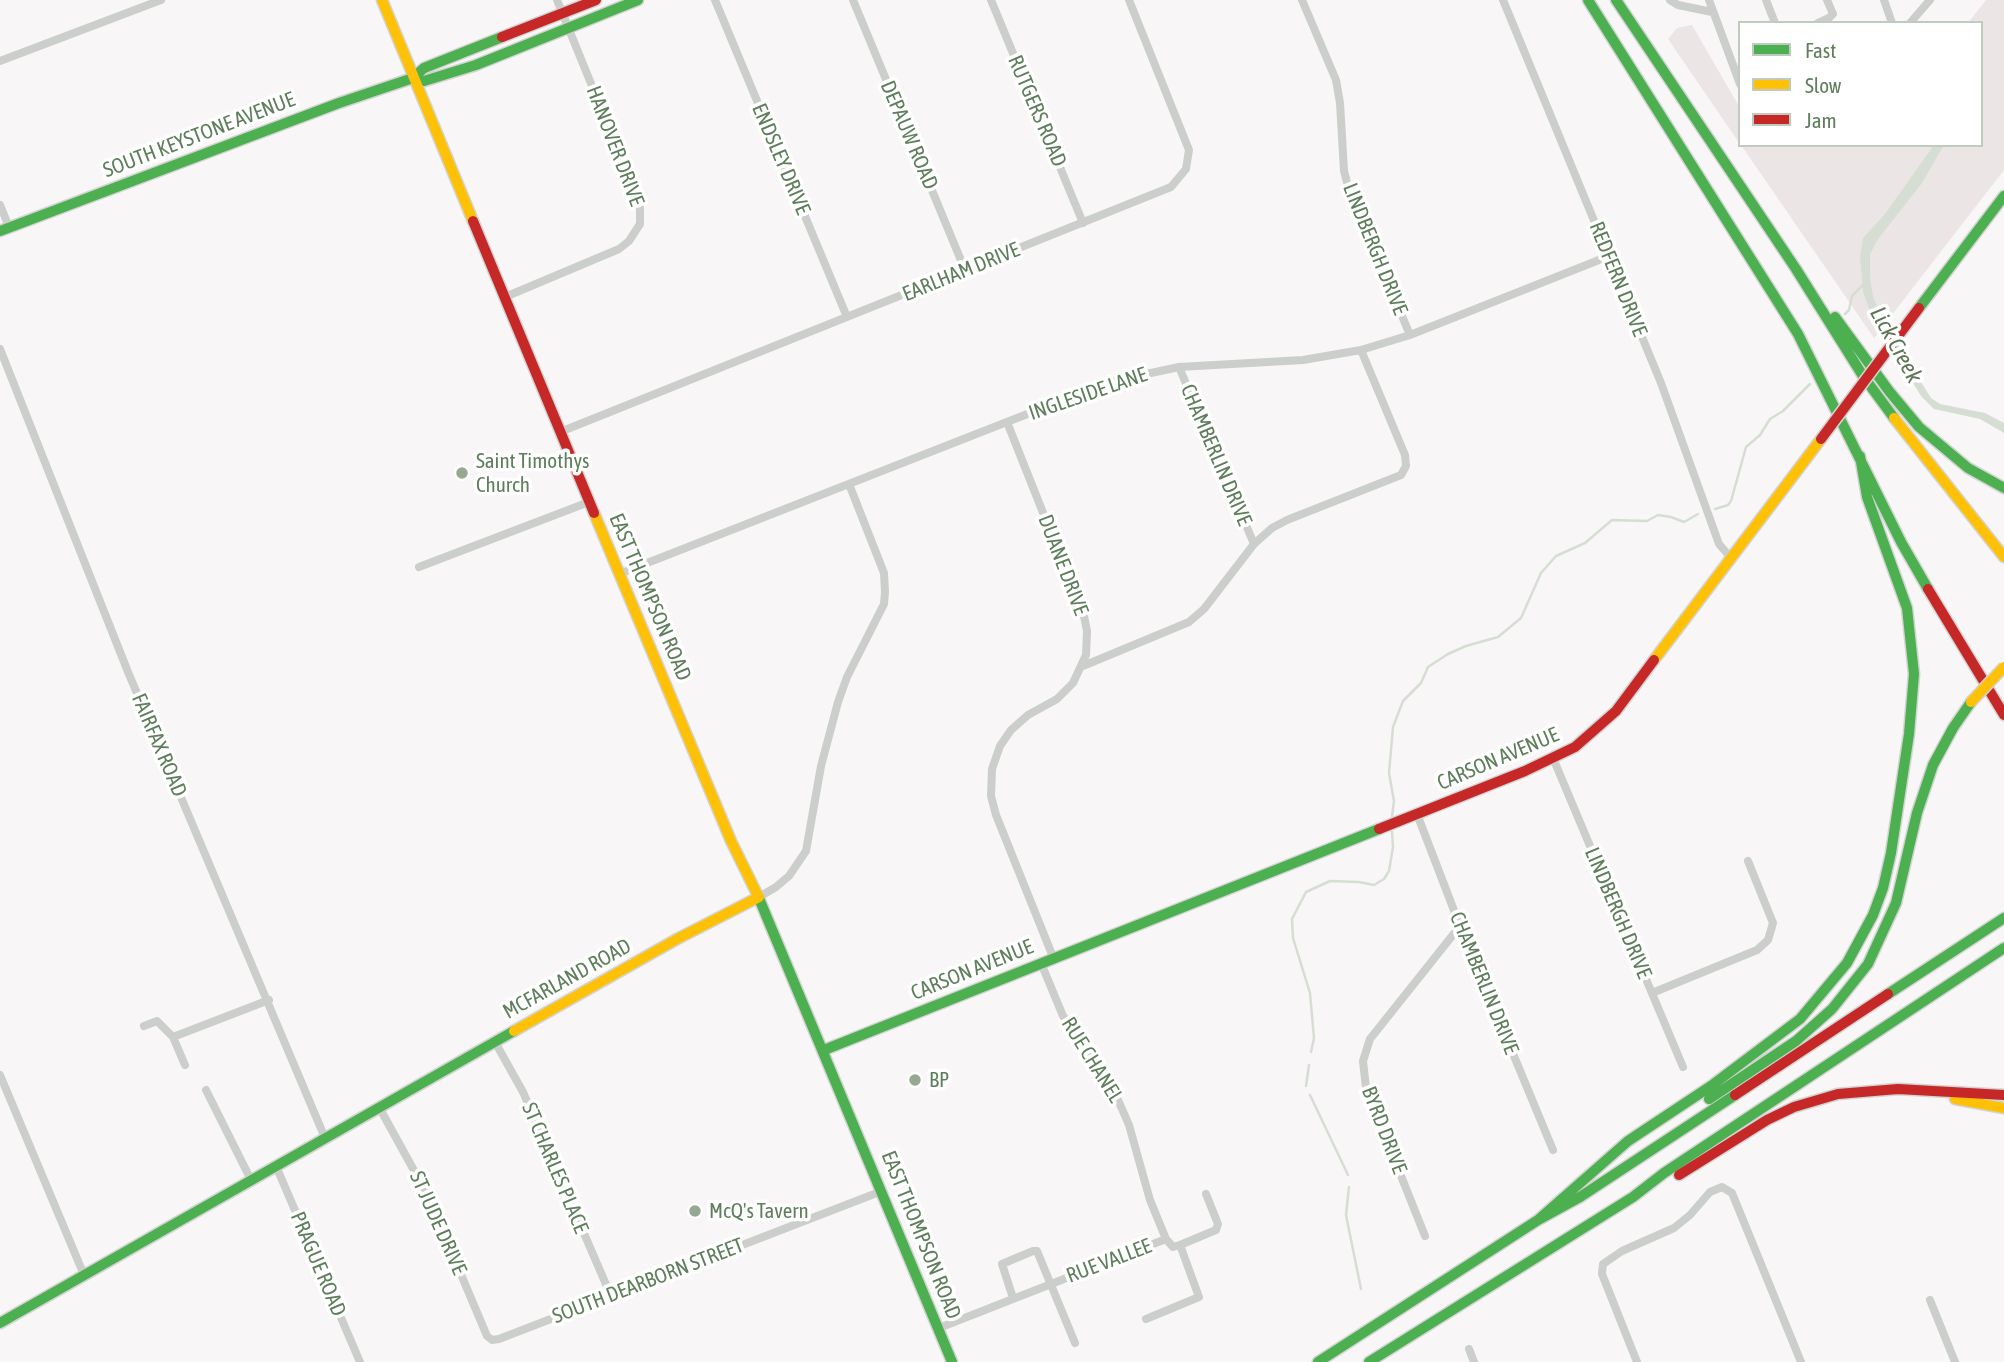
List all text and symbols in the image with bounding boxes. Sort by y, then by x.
legend [1738,21,1983,147]
text: Fast [1805,38,1836,62]
street label: RUTGERS ROAD [1002,52,1072,170]
text: Slow [1805,73,1841,97]
street label: DEPAUW ROAD [875,77,943,193]
street label: HANOVER DRIVE [581,82,649,210]
street label: SOUTH KEYSTONE AVENUE [100,87,298,183]
street label: ENDSLEY DRIVE [746,100,816,218]
text: Jam [1805,108,1837,132]
street label: LINDBERGH DRIVE [1337,179,1413,319]
street label: REDFERN DRIVE [1584,218,1652,340]
street label: EARLHAM DRIVE [899,237,1023,307]
water label: Lick Creek [1864,302,1928,388]
street label: INGLESIDE LANE [1026,362,1150,426]
street label: CHAMBERLIN DRIVE [1175,381,1257,529]
place label: Saint Timothys Church [476,448,589,498]
marker: Saint Timothys Church [454,465,470,481]
street label: EAST THOMPSON ROAD [603,510,697,684]
street label: DUANE DRIVE [1032,511,1094,619]
street label: FAIRFAX ROAD [126,690,192,800]
street label: CARSON AVENUE [1434,722,1562,796]
street label: LINDBERGH DRIVE [1579,844,1657,982]
street label: CHAMBERLIN DRIVE [1444,908,1524,1058]
street label: MCFARLAND ROAD [499,933,635,1025]
street label: CARSON AVENUE [907,934,1037,1006]
street label: RUE CHANEL [1056,1013,1128,1107]
place label: BP [929,1067,949,1093]
marker: BP [907,1072,923,1088]
street label: BYRD DRIVE [1356,1083,1412,1177]
street label: ST CHARLES PLACE [516,1099,594,1237]
street label: EAST THOMPSON ROAD [876,1147,966,1323]
street label: ST JUDE DRIVE [404,1167,472,1279]
place label: McQ's Tavern [709,1198,809,1224]
marker: McQ's Tavern [687,1203,703,1219]
street label: PRAGUE ROAD [285,1208,351,1320]
street label: SOUTH DEARBORN STREET [549,1233,747,1329]
street label: RUE VALLEE [1063,1233,1155,1289]

